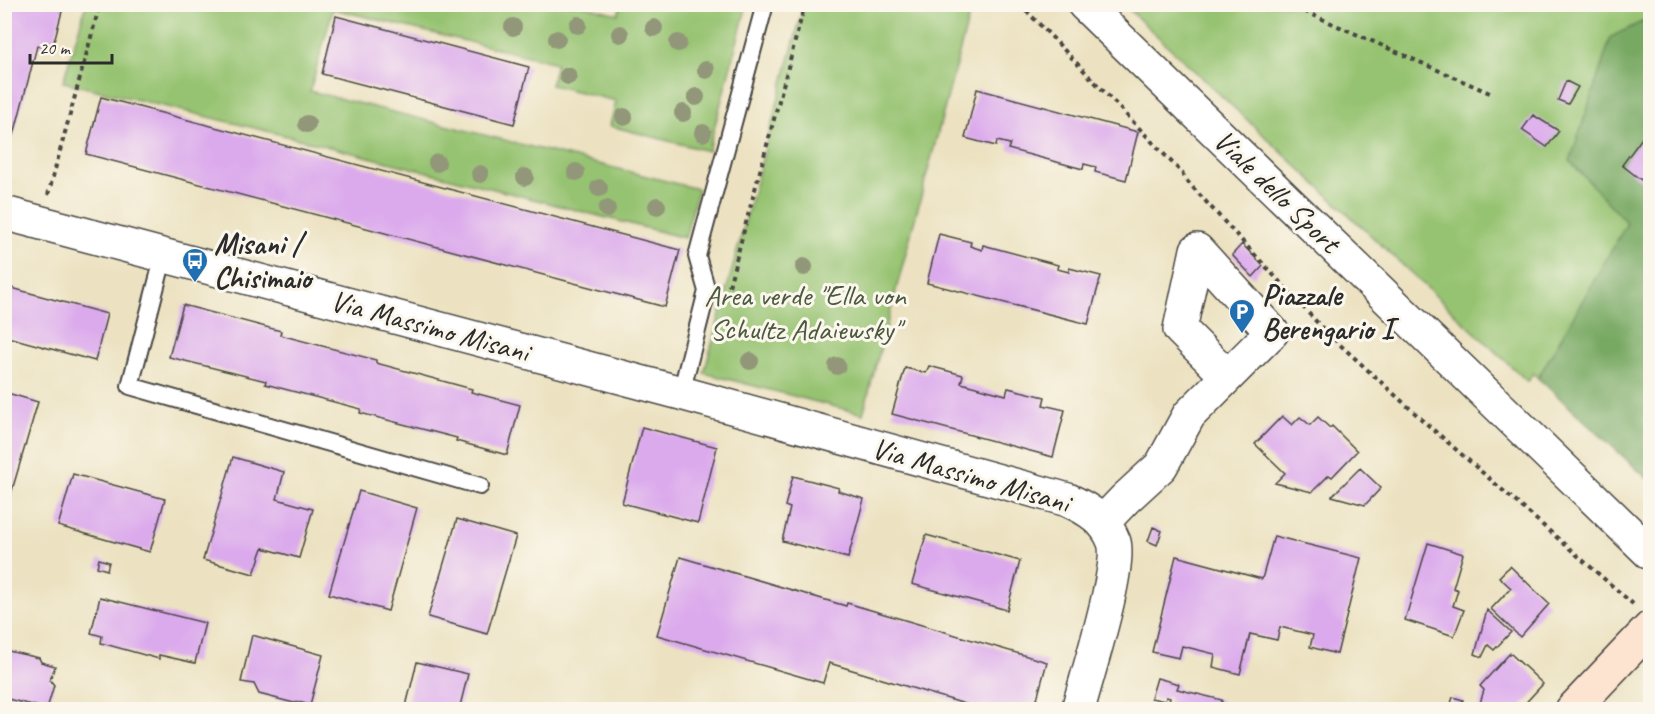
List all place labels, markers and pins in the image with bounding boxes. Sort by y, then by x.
place label: Misani / Chisimaio [214,225,314,297]
bus stop icon: Misani / Chisimaio [180,246,210,284]
place label: Piazzale Berengario I [1262,276,1400,348]
parking icon: Piazzale Berengario I [1227,297,1257,335]

